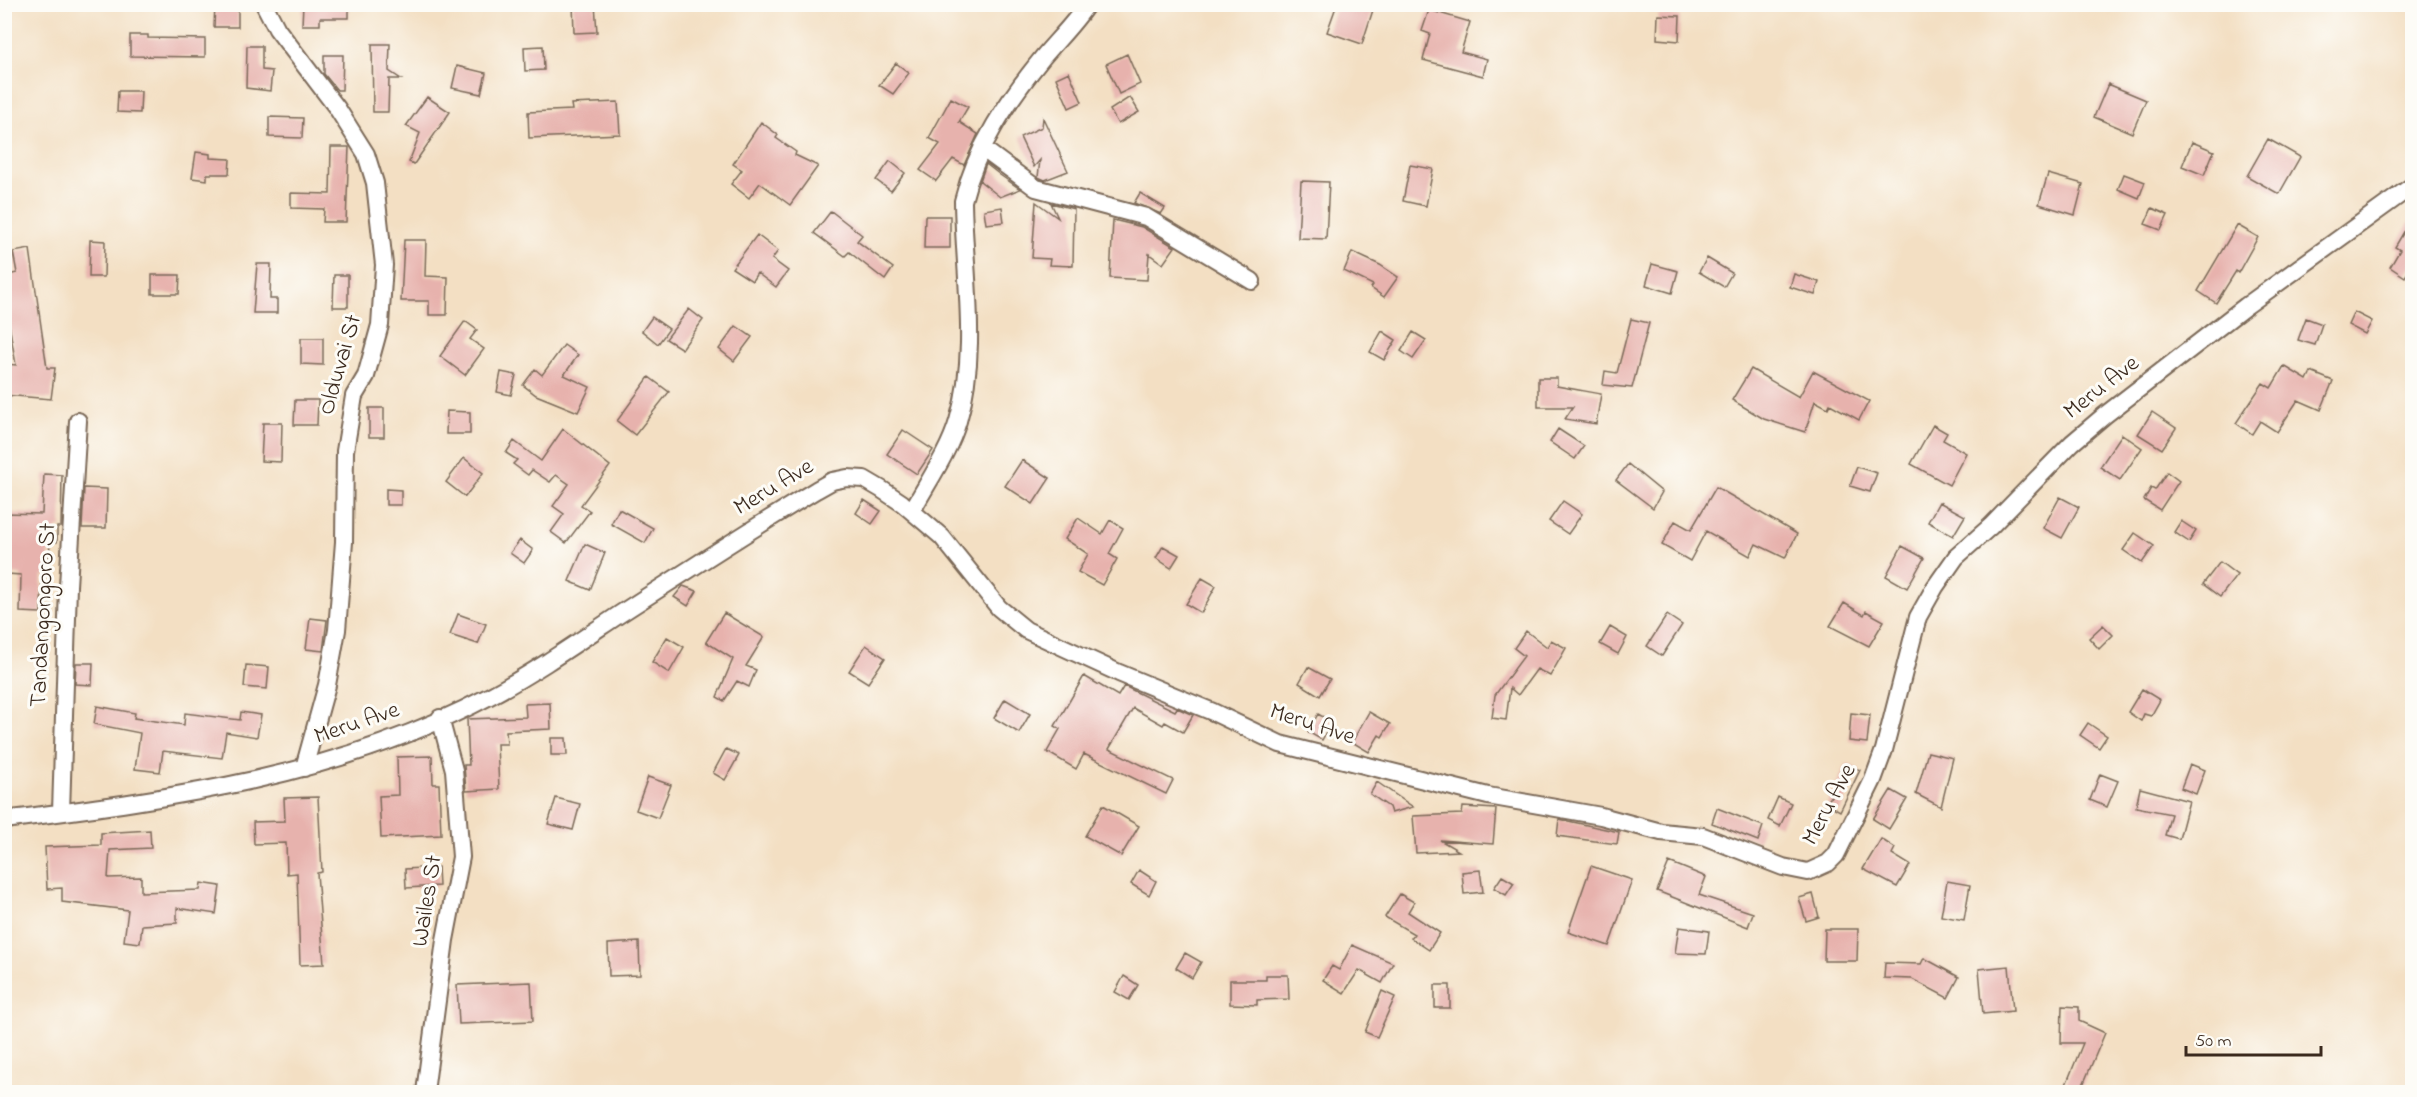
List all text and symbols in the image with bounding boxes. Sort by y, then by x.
street label: Olduvai St [310,311,372,419]
street label: Meru Ave [2057,347,2148,429]
street label: Meru Ave [727,450,821,526]
street label: Tandangongoro St [22,522,66,708]
street label: Meru Ave [310,693,405,755]
street label: Meru Ave [1265,695,1359,755]
street label: Meru Ave [1794,758,1866,852]
street label: Wailes St [403,853,453,949]
scale bar [2186,1019,2321,1057]
text: 50 m [2195,1029,2232,1055]

